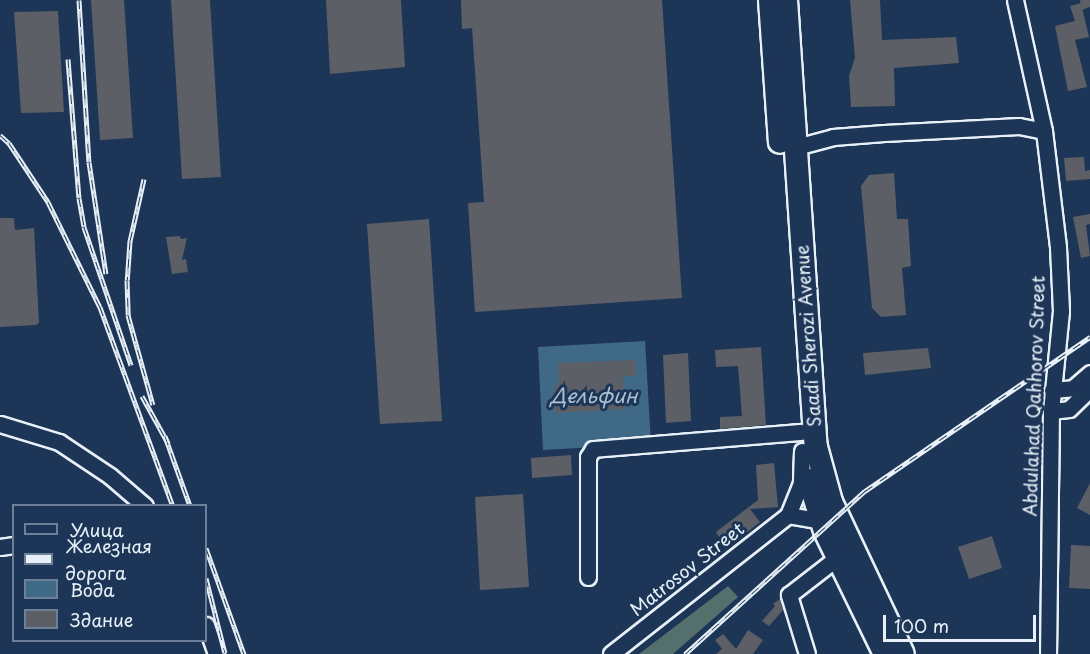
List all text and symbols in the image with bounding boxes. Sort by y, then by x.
street label: Saadi Sherozi Avenue [791,243,825,429]
street label: Abdulahad Qahhorov Street [1019,275,1049,517]
water label: Дельфин [551,383,637,407]
legend [12,504,207,642]
text: Улица [70,516,124,543]
street label: Matrosov Street [626,518,748,620]
text: Железная дорога [65,532,152,586]
text: Вода [70,576,115,603]
scale bar [886,603,1039,641]
text: Здание [70,606,133,633]
text: 100 m [894,612,949,639]

